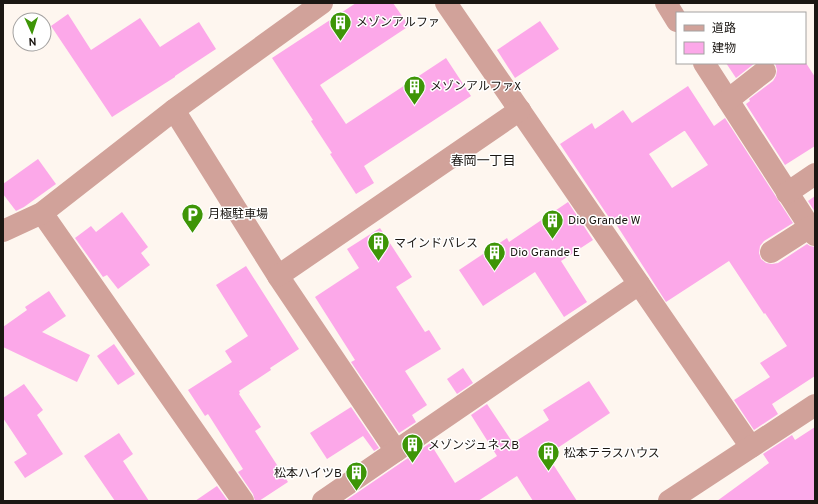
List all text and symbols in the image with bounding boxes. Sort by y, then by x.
building icon: メゾンアルファ [327,9,353,42]
north arrow [12,12,52,52]
legend [676,12,806,64]
place label: メゾンアルファ [356,15,440,31]
text: 道路 [712,21,736,37]
text: N [28,34,37,48]
text: 建物 [712,41,736,57]
building icon: メゾンアルファX [401,73,427,106]
place label: メゾンアルファX [430,79,521,95]
district label: 春岡一丁目 [450,154,516,170]
parking icon: 月極駐車場 [179,201,205,234]
place label: 月極駐車場 [208,207,268,223]
building icon: Dio Grande W [540,207,566,240]
place label: Dio Grande W [568,213,641,229]
building icon: マインドパレス [366,230,392,263]
place label: マインドパレス [394,236,478,252]
building icon: Dio Grande E [482,239,508,272]
place label: Dio Grande E [510,245,580,261]
building icon: メゾンジュネスB [400,432,426,465]
place label: メゾンジュネスB [428,438,519,454]
building icon: 松本テラスハウス [535,440,561,473]
place label: 松本テラスハウス [564,446,660,462]
building icon: 松本ハイツB [344,460,370,493]
place label: 松本ハイツB [274,466,342,482]

